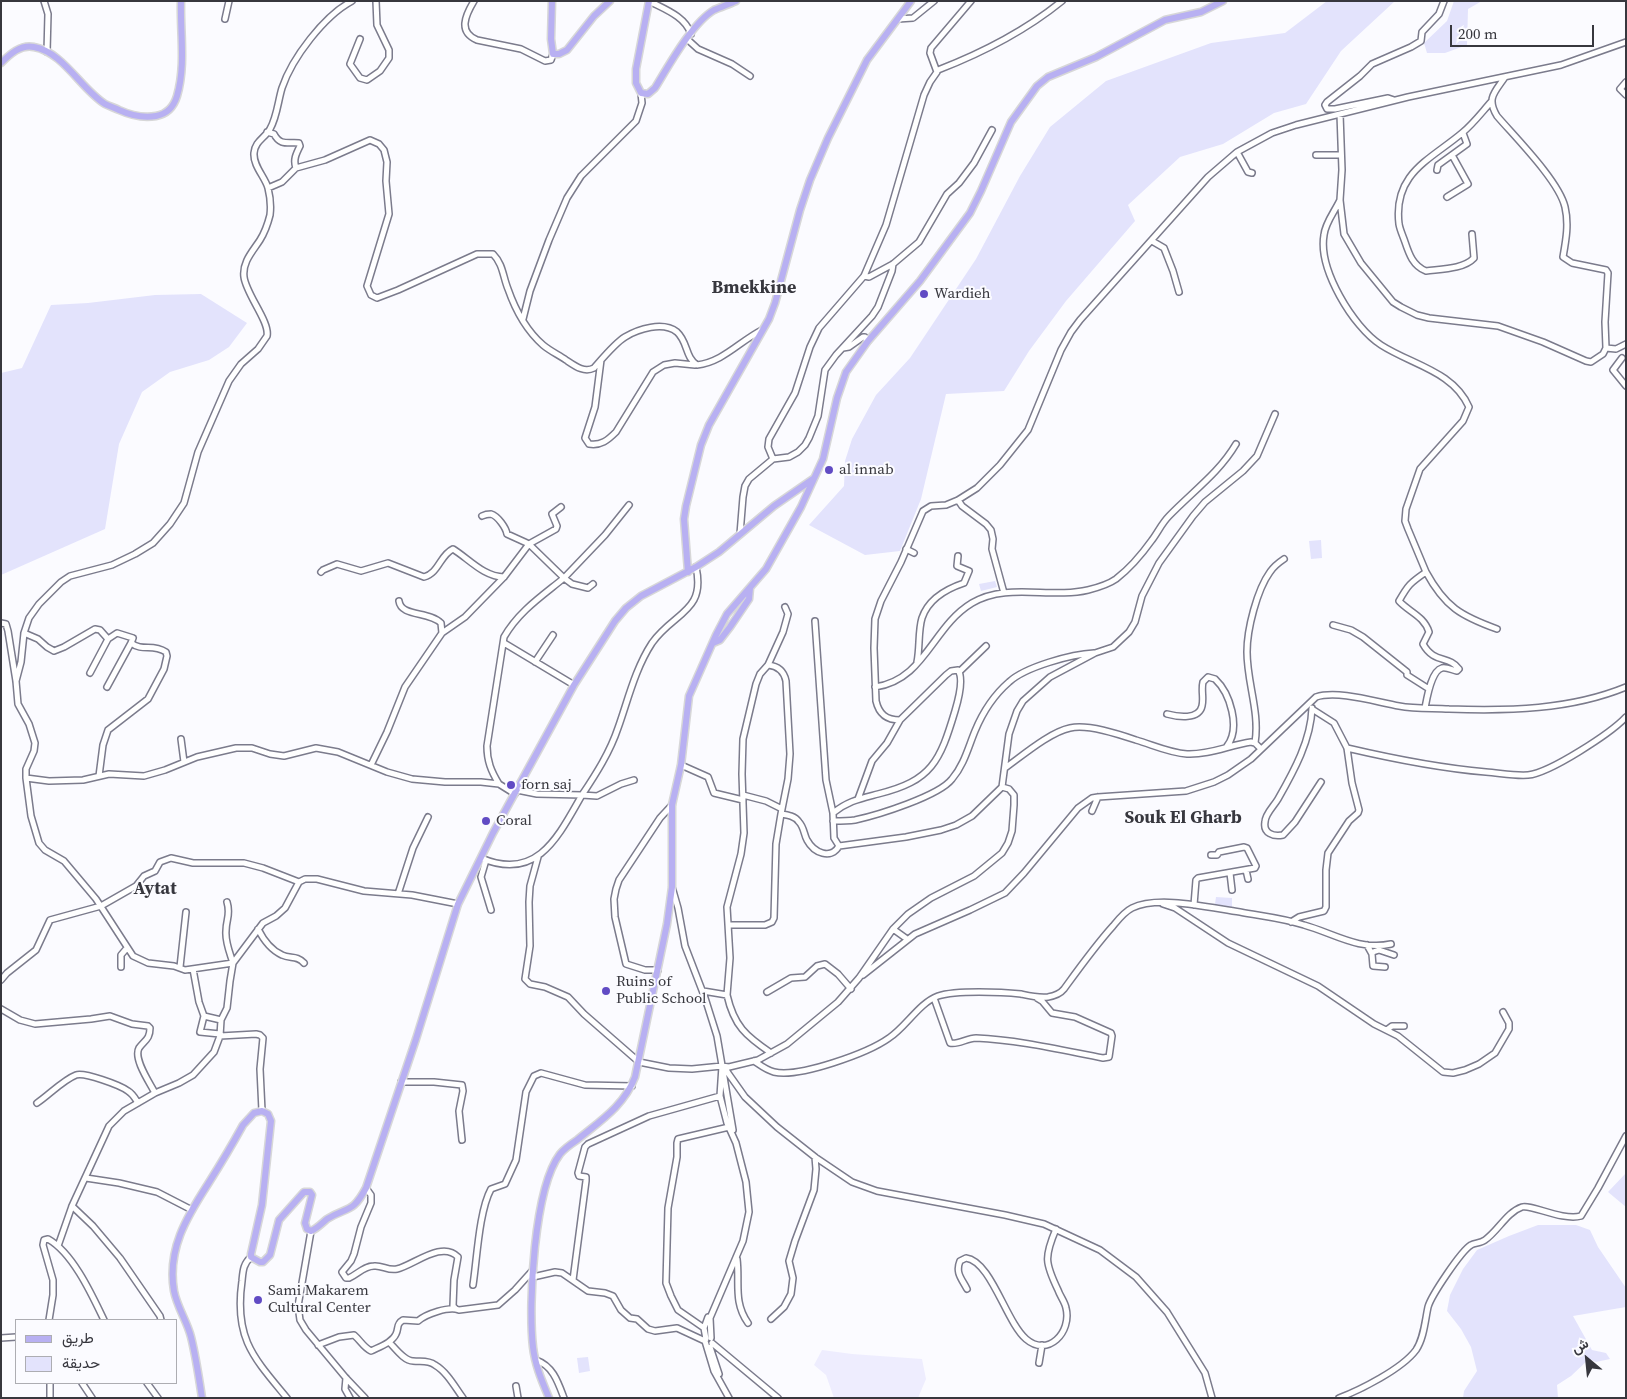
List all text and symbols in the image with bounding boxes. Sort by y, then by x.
scale bar [1452,15,1596,47]
text: 200 m [1458,23,1498,44]
district label: Bmekkine [712,277,796,299]
place label: Wardieh [934,285,991,303]
marker: Wardieh [918,288,930,300]
place label: al innab [839,461,894,479]
marker: al innab [823,464,835,476]
place label: forn saj [521,776,572,794]
marker: forn saj [505,779,517,791]
district label: Souk El Gharb [1124,807,1242,829]
place label: Coral [496,812,532,830]
marker: Coral [480,815,492,827]
district label: Aytat [133,878,177,900]
place label: Ruins of Public School [616,973,706,1008]
marker: Ruins of Public School [600,985,612,997]
place label: Sami Makarem Cultural Center [268,1282,371,1317]
marker: Sami Makarem Cultural Center [252,1294,264,1306]
legend [15,1319,178,1384]
text: طريق [62,1327,94,1348]
text: ش [1568,1333,1592,1359]
north arrow [1562,1334,1612,1384]
text: حديقة [62,1352,100,1373]

